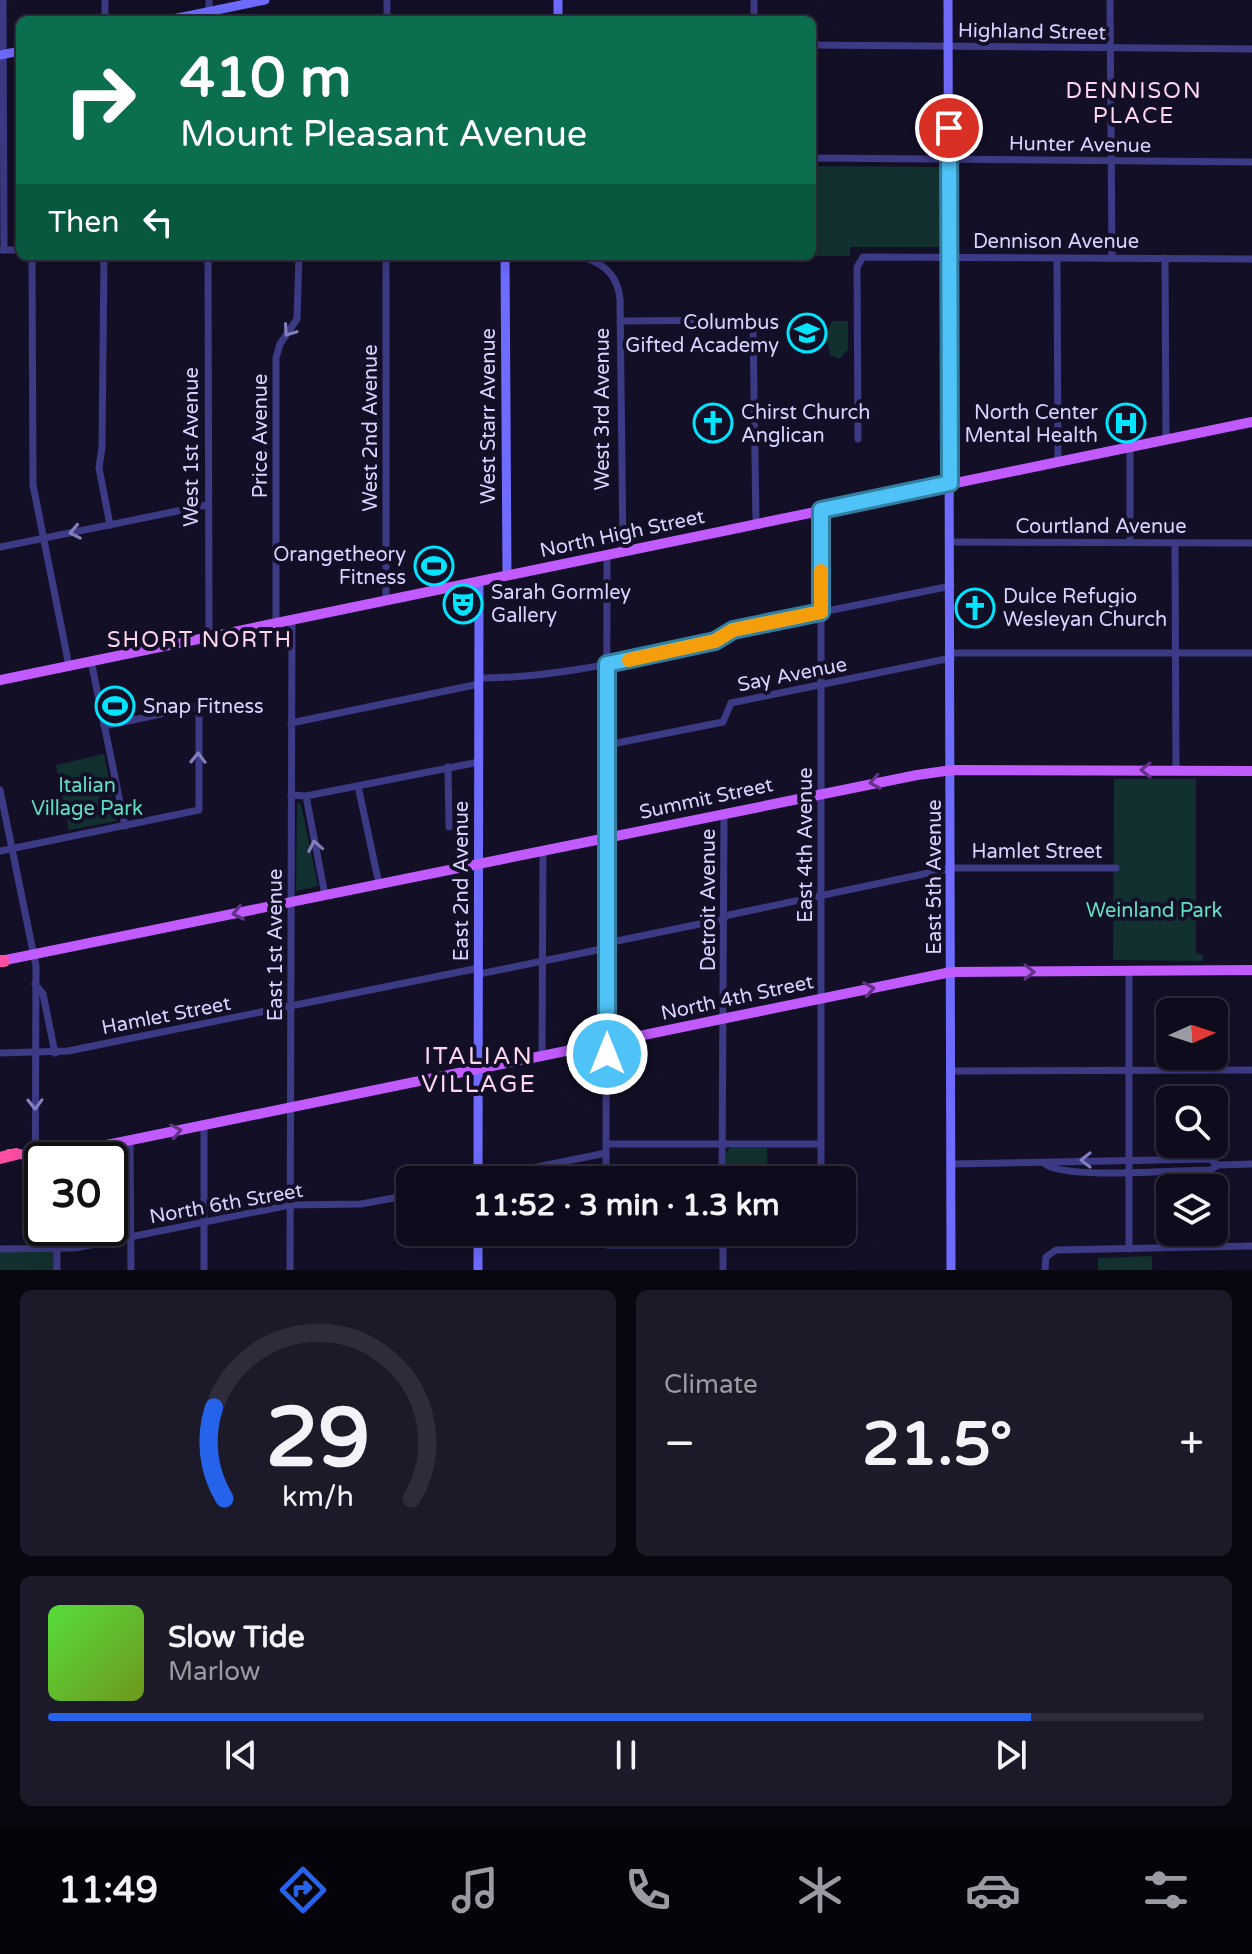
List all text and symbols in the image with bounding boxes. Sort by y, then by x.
street label: Highland Street [958,19,1107,45]
text: 410 m [180,45,351,112]
icon: right [48,48,152,152]
district label: DENNISON PLACE [1065,78,1203,129]
pin [915,94,983,162]
icon: arrive [927,106,971,150]
text: Mount Pleasant Avenue [180,113,587,156]
street label: Hunter Avenue [1009,132,1151,158]
icon: left [136,200,180,244]
text: Then [48,204,120,241]
street label: Dennison Avenue [973,230,1139,254]
place label: Columbus Gifted Academy [625,311,779,358]
school or university icon: Columbus Gifted Academy [786,312,828,354]
one-way arrow [284,323,299,337]
street label: West Starr Avenue [477,328,501,504]
street label: West 3rd Avenue [591,328,615,490]
street label: West 2nd Avenue [359,344,383,512]
street label: West 1st Avenue [180,367,204,527]
street label: Price Avenue [249,374,273,498]
place label: Chirst Church Anglican [741,401,870,448]
place label: North Center Mental Health [964,401,1098,448]
church icon: Chirst Church Anglican [692,402,734,444]
hospital icon: North Center Mental Health [1105,402,1147,444]
street label: North High Street [538,505,707,563]
street label: Courtland Avenue [1015,515,1187,539]
one-way arrow [69,523,83,540]
place label: Orangetheory Fitness [273,543,406,590]
sports icon: Orangetheory Fitness [413,545,455,587]
place label: Sarah Gormley Gallery [491,581,631,628]
theatre icon: Sarah Gormley Gallery [442,583,484,625]
place label: Dulce Refugio Wesleyan Church [1003,585,1167,632]
church icon: Dulce Refugio Wesleyan Church [954,587,996,629]
district label: SHORT NORTH [107,627,293,653]
street label: Say Avenue [735,653,849,697]
sports icon: Snap Fitness [94,685,136,727]
place label: Snap Fitness [143,695,264,719]
one-way arrow [190,751,207,764]
one-way arrow [1139,762,1152,779]
street label: East 4th Avenue [794,767,818,923]
street label: Summit Street [637,773,776,825]
one-way arrow [868,773,881,790]
park label: Italian Village Park [31,774,143,821]
street label: East 5th Avenue [923,799,947,955]
street label: East 2nd Avenue [450,801,474,961]
street label: Detroit Avenue [697,829,721,971]
one-way arrow [307,839,324,852]
street label: Hamlet Street [972,840,1103,864]
street label: East 1st Avenue [264,869,288,1021]
park label: Weinland Park [1086,899,1222,923]
one-way arrow [232,904,245,921]
one-way arrow [1023,963,1036,981]
street label: North 4th Street [659,970,816,1026]
one-way arrow [862,981,875,998]
street label: Hamlet Street [100,992,233,1040]
north arrow [1156,998,1228,1070]
map controls [1156,998,1228,1246]
position arrow [565,1012,649,1096]
district label: ITALIAN VILLAGE [421,1042,537,1099]
button: search [1156,1086,1228,1158]
one-way arrow [27,1098,44,1111]
one-way arrow [169,1124,182,1141]
speed limit sign: 30 [24,1142,128,1246]
one-way arrow [1079,1151,1092,1169]
button: layers [1156,1174,1228,1246]
street label: North 6th Street [148,1179,305,1229]
text: 11:52 · 3 min · 1.3 km [472,1187,780,1224]
text: Climate [664,1369,758,1400]
text: 29 [266,1389,370,1489]
text: 21.5° [862,1409,1012,1481]
text: − [664,1418,695,1471]
text: + [1179,1418,1204,1471]
text: km/h [282,1480,354,1514]
text: Slow Tide [168,1619,305,1656]
text: Marlow [168,1656,260,1687]
icon: previous [219,1733,263,1777]
icon: pause [604,1733,648,1777]
icon: next [989,1733,1033,1777]
icon: directions [275,1862,331,1918]
icon: music [447,1862,503,1918]
icon: phone [620,1862,676,1918]
icon: climate [792,1862,848,1918]
icon: car [965,1862,1021,1918]
icon: filters [1138,1862,1194,1918]
text: 11:49 [58,1869,158,1912]

